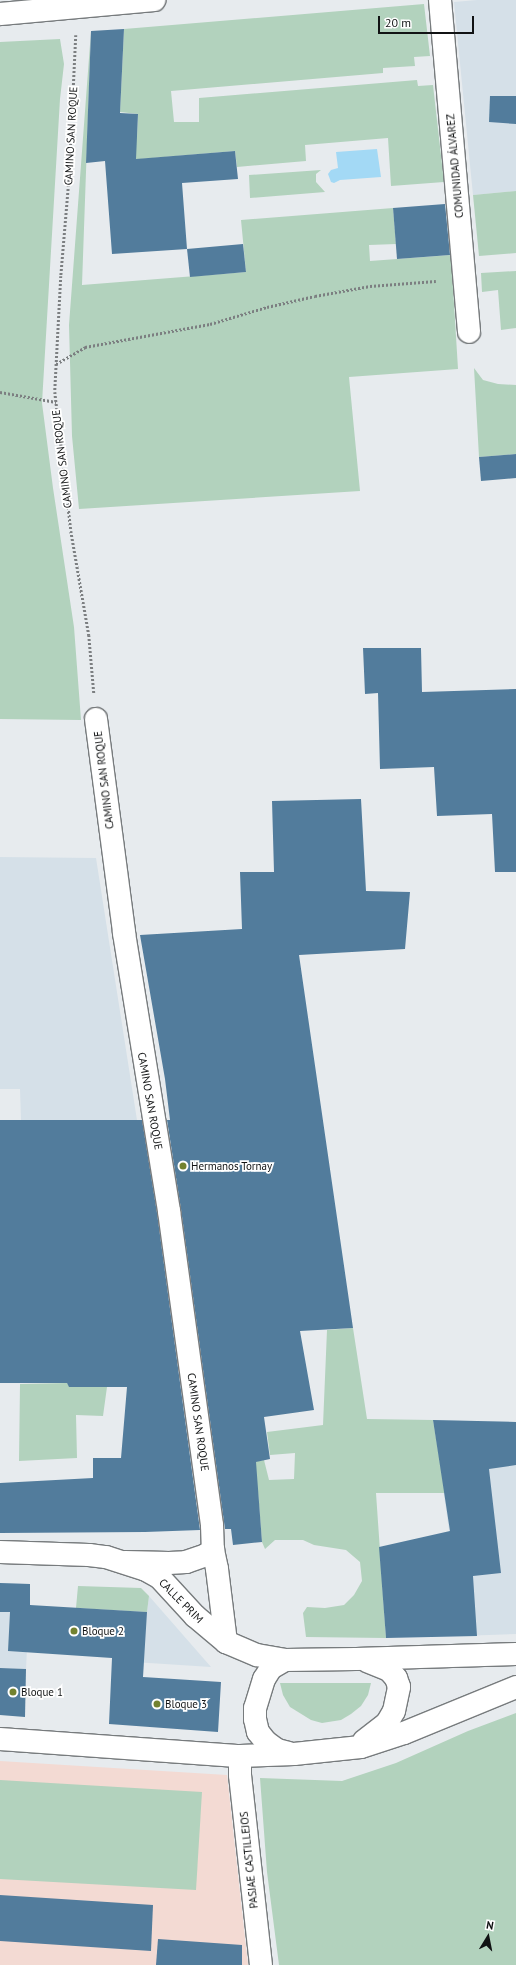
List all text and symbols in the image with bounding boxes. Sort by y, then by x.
scale bar [380,8,476,34]
text: 20 m [385,15,411,30]
street label: CAMINO SAN ROQUE [62,86,80,186]
street label: COMUNIDAD ÁLVAREZ [444,113,466,219]
street label: CAMINO SAN ROQUE [49,409,75,509]
street label: CAMINO SAN ROQUE [91,730,117,830]
street label: CAMINO SAN ROQUE [135,1051,165,1151]
place label: Hermanos Tornay [191,1159,273,1173]
marker: Hermanos Tornay [178,1161,188,1171]
street label: CAMINO SAN ROQUE [185,1372,211,1472]
street label: CALLE PRIM [156,1576,206,1626]
place label: Bloque 2 [82,1624,124,1638]
marker: Bloque 2 [69,1626,79,1636]
place label: Bloque 1 [21,1685,63,1699]
marker: Bloque 1 [8,1687,18,1697]
place label: Bloque 3 [165,1697,207,1711]
marker: Bloque 3 [152,1699,162,1709]
street label: PASJAE CASTILLEJOS [237,1811,261,1909]
north arrow [468,1917,508,1957]
text: N [485,1918,495,1933]

